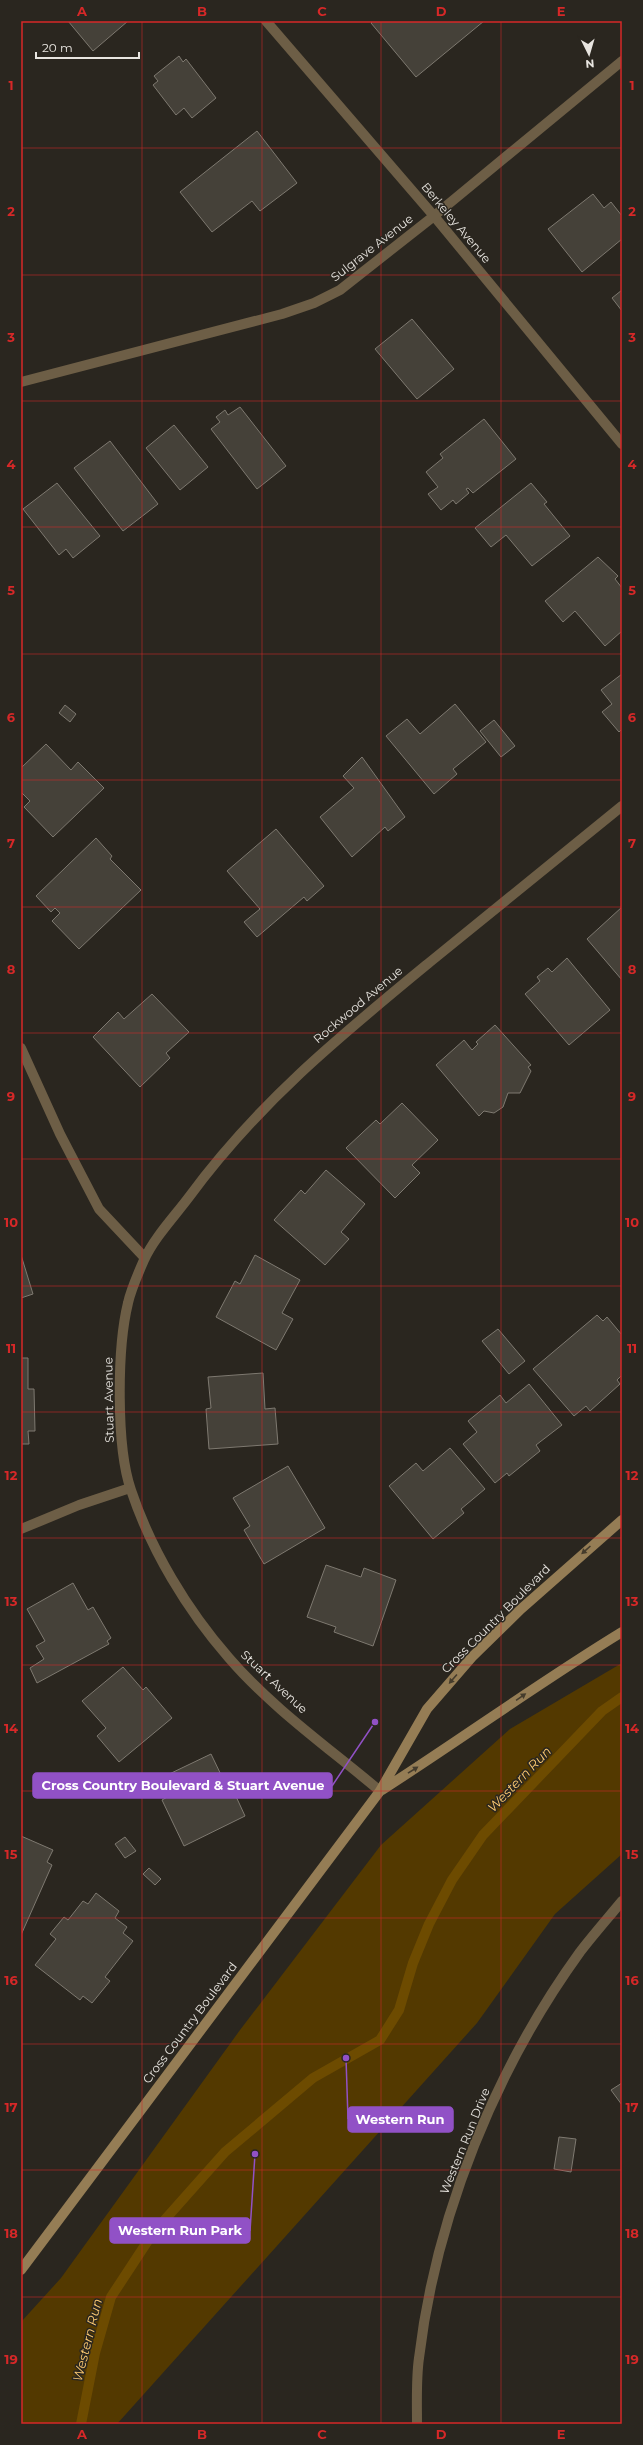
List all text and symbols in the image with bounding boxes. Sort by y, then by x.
text: A [76,3,88,19]
text: B [197,3,207,19]
text: C [317,3,327,19]
text: D [436,3,447,19]
text: E [557,3,566,19]
scale bar [36,34,139,60]
north arrow [569,34,609,74]
text: 20 m [42,40,73,55]
text: N [585,57,595,71]
text: 1 [8,77,14,93]
text: 1 [629,77,635,93]
street label: Berkeley Avenue [418,179,494,266]
text: 2 [7,203,15,219]
text: 2 [628,203,636,219]
street label: Sulgrave Avenue [328,211,416,284]
text: 3 [6,329,15,345]
text: 3 [627,329,636,345]
text: 4 [7,456,16,472]
text: 4 [628,456,637,472]
text: 5 [7,582,15,598]
text: 5 [628,582,636,598]
text: 6 [7,709,16,725]
text: 6 [628,709,637,725]
text: 7 [7,835,15,851]
text: 7 [628,835,636,851]
text: 8 [7,961,16,977]
text: 8 [628,961,637,977]
street label: Rockwood Avenue [310,963,405,1046]
text: 9 [7,1088,15,1104]
text: 9 [628,1088,636,1104]
text: 10 [4,1214,18,1230]
text: 10 [625,1214,639,1230]
text: 11 [6,1340,16,1356]
text: 11 [627,1340,637,1356]
street label: Stuart Avenue [100,1357,117,1443]
text: 12 [5,1467,18,1483]
text: 12 [626,1467,639,1483]
one-way arrow [581,1545,592,1554]
street label: Cross Country Boulevard [438,1561,553,1676]
text: 13 [5,1593,18,1609]
text: 13 [626,1593,639,1609]
street label: Stuart Avenue [238,1647,311,1716]
one-way arrow [448,1674,458,1684]
one-way arrow [515,1693,526,1701]
text: 14 [4,1720,18,1736]
text: 14 [625,1720,639,1736]
water label: Western Run [484,1743,554,1815]
one-way arrow [408,1766,418,1774]
callout: Cross Country Boulevard & Stuart Avenue [33,1773,332,1798]
text: Cross Country Boulevard & Stuart Avenue [42,1777,324,1793]
text: 15 [5,1846,18,1862]
text: 15 [626,1846,639,1862]
street label: Cross Country Boulevard [139,1959,240,2086]
text: 16 [4,1972,18,1988]
text: 16 [625,1972,639,1988]
street label: Western Run Drive [436,2086,493,2196]
text: 17 [4,2099,18,2115]
text: 17 [625,2099,639,2115]
callout: Western Run [348,2107,453,2132]
text: Western Run [356,2111,444,2127]
callout: Western Run Park [110,2218,250,2243]
text: Western Run Park [118,2222,242,2238]
text: 18 [4,2225,18,2241]
text: 18 [625,2225,639,2241]
water label: Western Run [69,2297,105,2383]
text: 19 [4,2351,18,2367]
text: 19 [625,2351,639,2367]
text: A [76,2426,88,2442]
text: B [197,2426,207,2442]
text: C [317,2426,327,2442]
text: D [436,2426,447,2442]
text: E [557,2426,566,2442]

